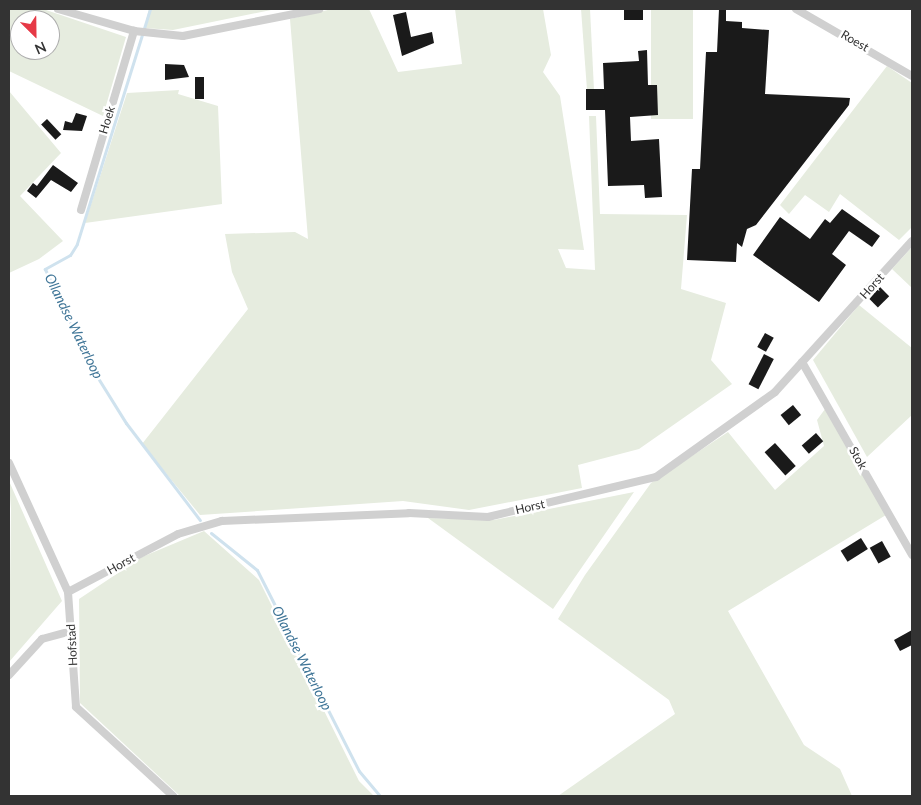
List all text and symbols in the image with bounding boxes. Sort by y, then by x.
north arrow [10,10,60,60]
street label: Roest [839,27,871,55]
text: N [32,38,49,58]
street label: Hoek [96,104,118,136]
water label: Ollandse Waterloop [41,270,107,382]
street label: Horst [857,270,887,302]
street label: Stok [846,444,870,472]
street label: Horst [514,497,546,517]
street label: Horst [105,551,137,577]
water label: Ollandse Waterloop [268,603,336,713]
street label: Hofstad [64,624,80,666]

